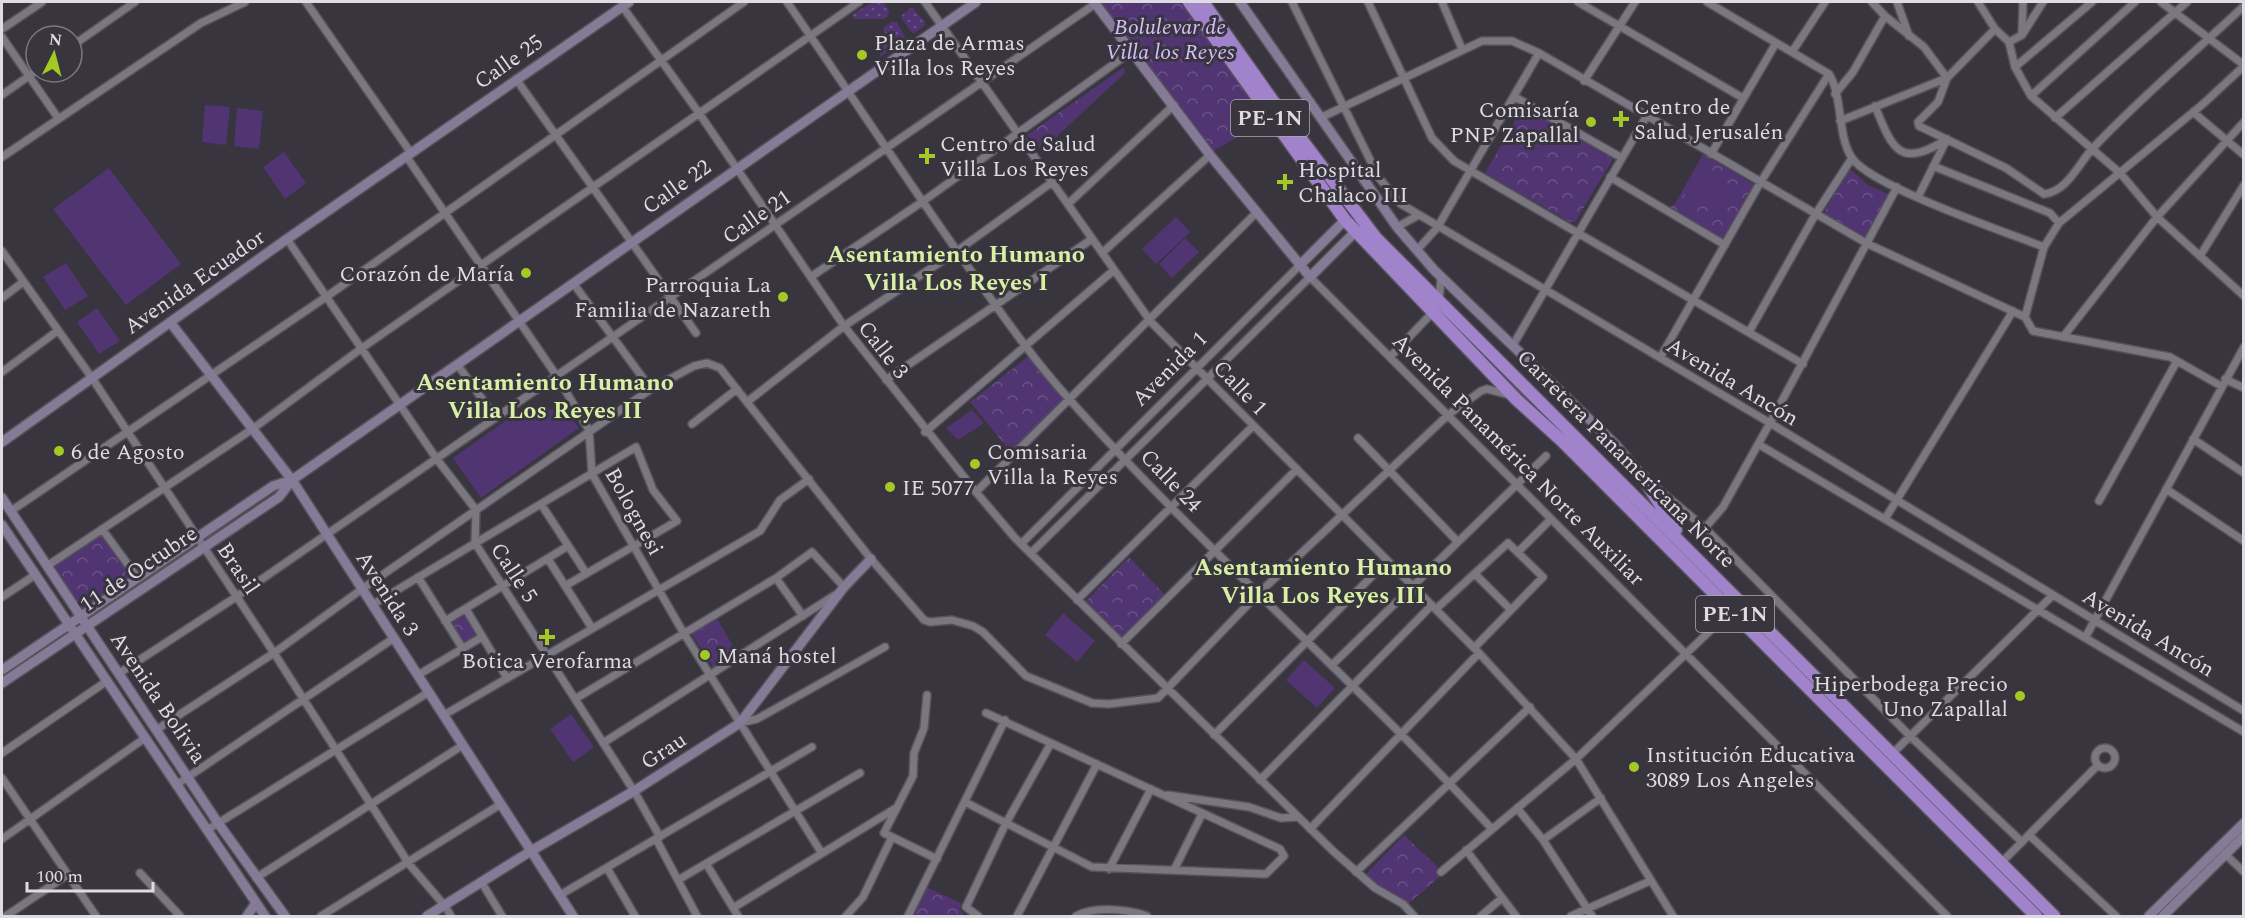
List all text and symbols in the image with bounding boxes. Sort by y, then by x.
park label: Bolulevar de Villa los Reyes [1105,11,1235,69]
north arrow [24,24,84,84]
street label: Calle 25 [468,26,550,98]
text: N [48,27,63,53]
place label: Plaza de Armas Villa los Reyes [874,27,1025,85]
marker: Plaza de Armas Villa los Reyes [855,48,869,62]
place label: Centro de Salud Jerusalén [1634,91,1783,149]
place label: Comisaría PNP Zapallal [1450,94,1579,152]
road number: PE-1N [1231,100,1309,136]
marker: Centro de Salud Jerusalén [1612,110,1630,128]
marker: Comisaría PNP Zapallal [1584,115,1598,129]
place label: Centro de Salud Villa Los Reyes [940,128,1096,186]
marker: Centro de Salud Villa Los Reyes [918,147,936,165]
street label: Calle 22 [636,151,718,223]
place label: Hospital Chalaco III [1298,154,1408,212]
marker: Hospital Chalaco III [1276,173,1294,191]
street label: Calle 21 [716,181,798,253]
street label: Avenida Ecuador [117,221,272,343]
district label: Asentamiento Humano Villa Los Reyes I [827,237,1085,301]
place label: Corazón de María [339,258,514,291]
marker: Corazón de María [519,266,533,280]
place label: Parroquia La Familia de Nazareth [574,269,771,327]
marker: Parroquia La Familia de Nazareth [776,290,790,304]
street label: Calle 3 [849,313,916,386]
street label: Avenida 1 [1124,323,1216,415]
street label: Avenida Panamérica Norte Auxiliar [1384,326,1652,594]
street label: Avenida Ancón [1660,330,1805,435]
street label: Carretera Panamericana Norte [1509,342,1743,576]
street label: Calle 1 [1205,353,1275,424]
district label: Asentamiento Humano Villa Los Reyes II [416,365,674,429]
place label: 6 de Agosto [71,436,185,469]
place label: Comisaria Villa la Reyes [987,436,1118,494]
street label: Calle 24 [1132,442,1210,520]
marker: 6 de Agosto [52,444,66,458]
marker: Comisaria Villa la Reyes [968,457,982,471]
street label: Bolognesi [596,462,672,562]
place label: IE 5077 [902,472,974,505]
marker: IE 5077 [883,480,897,494]
street label: 11 de Octubre [73,518,204,621]
street label: Brasil [208,536,267,602]
street label: Calle 5 [482,536,546,610]
street label: Avenida 3 [347,545,427,643]
district label: Asentamiento Humano Villa Los Reyes III [1194,550,1452,614]
street label: Avenida Ancón [2076,581,2221,686]
road number: PE-1N [1696,596,1774,632]
street label: Avenida Bolivia [101,625,214,771]
marker: Botica Verofarma [540,630,554,644]
place label: Maná hostel [717,640,837,673]
place label: Botica Verofarma [461,645,633,678]
marker: Maná hostel [698,648,712,662]
place label: Hiperbodega Precio Uno Zapallal [1813,668,2008,726]
marker: Hiperbodega Precio Uno Zapallal [2013,689,2027,703]
street label: Grau [634,724,693,778]
place label: Institución Educativa 3089 Los Angeles [1646,739,1856,797]
marker: Institución Educativa 3089 Los Angeles [1627,760,1641,774]
scale bar [27,855,153,893]
text: 100 m [36,863,83,890]

